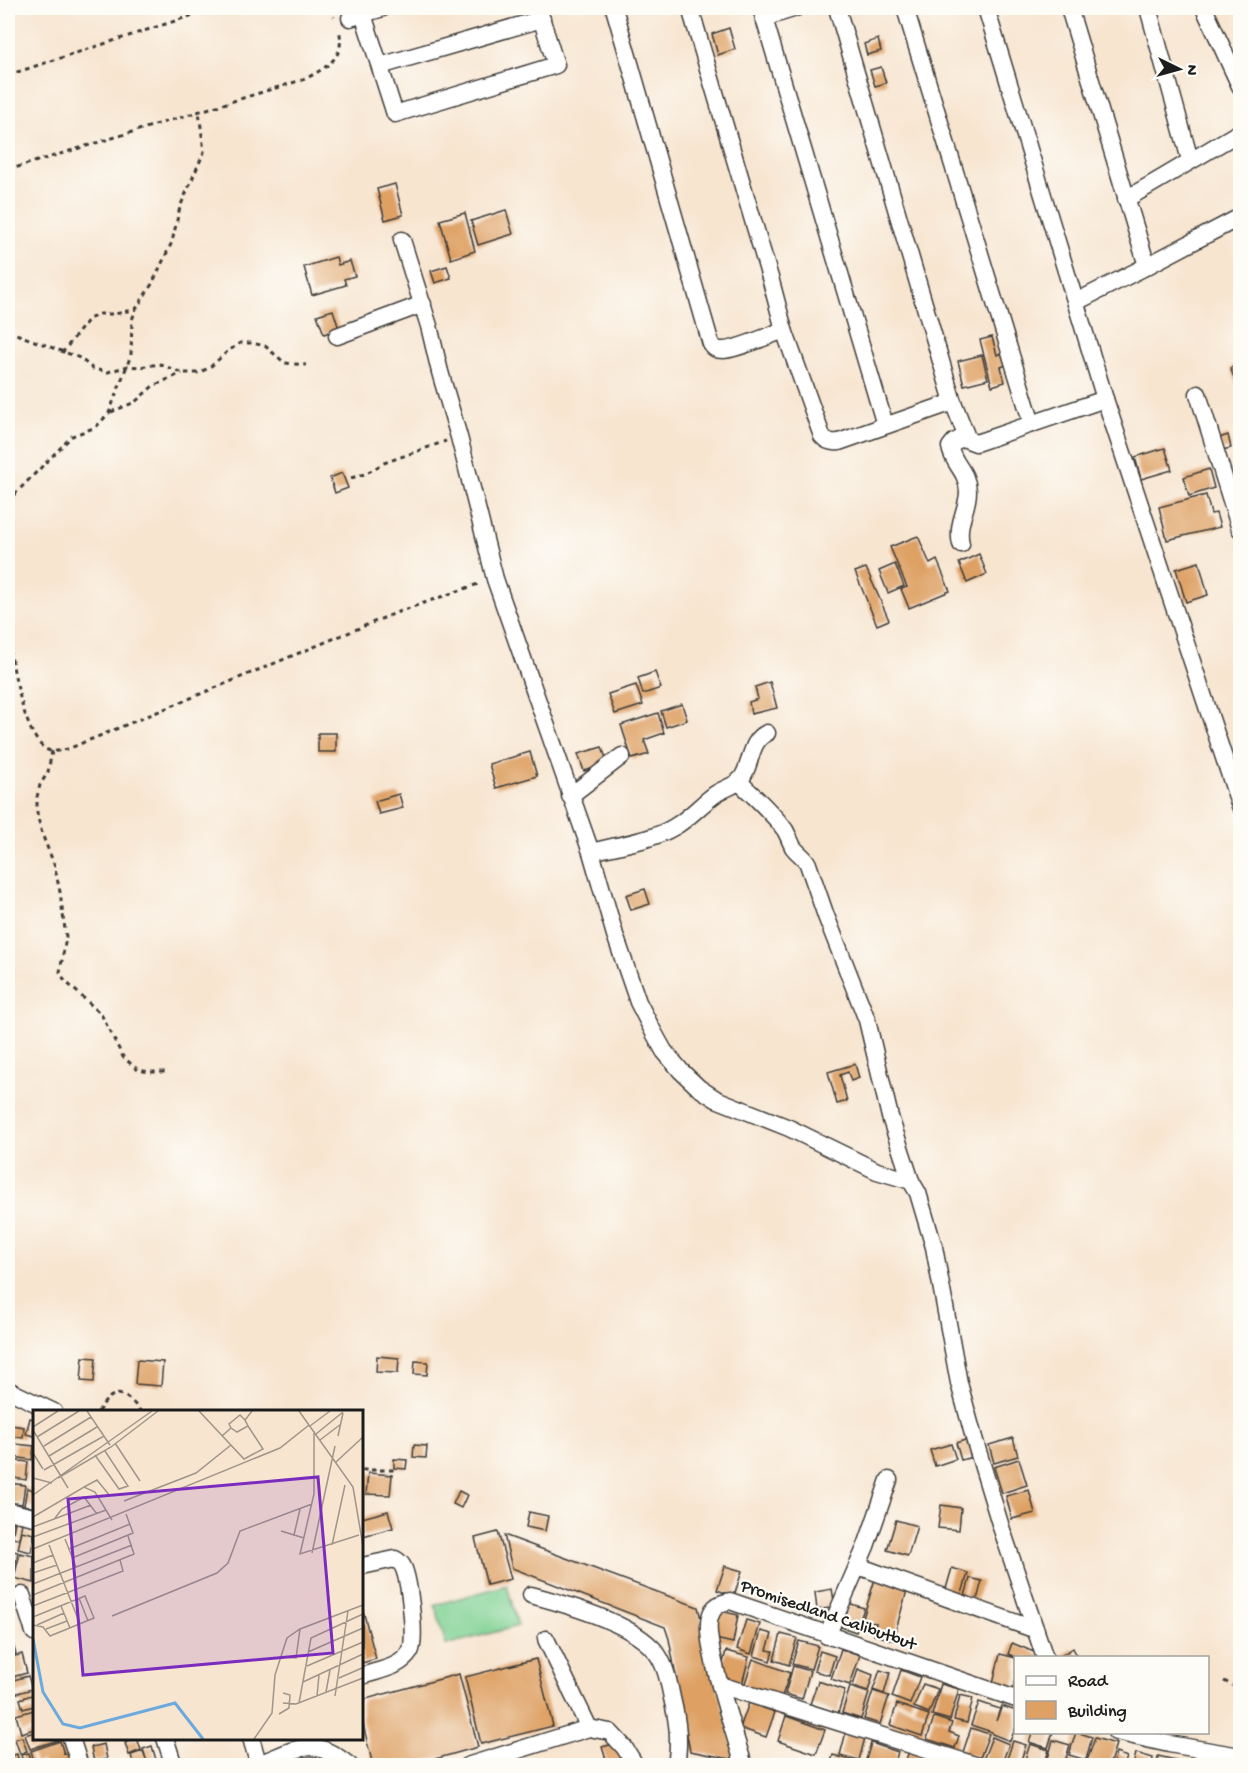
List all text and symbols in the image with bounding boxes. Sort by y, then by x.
north arrow [1149,39,1209,99]
text: N [1180,64,1200,77]
inset map [33,1410,363,1740]
street label: Promisedland Calibutbut [736,1576,920,1656]
legend [1014,1656,1209,1734]
text: Road [1068,1672,1109,1693]
text: Building [1067,1702,1127,1723]

